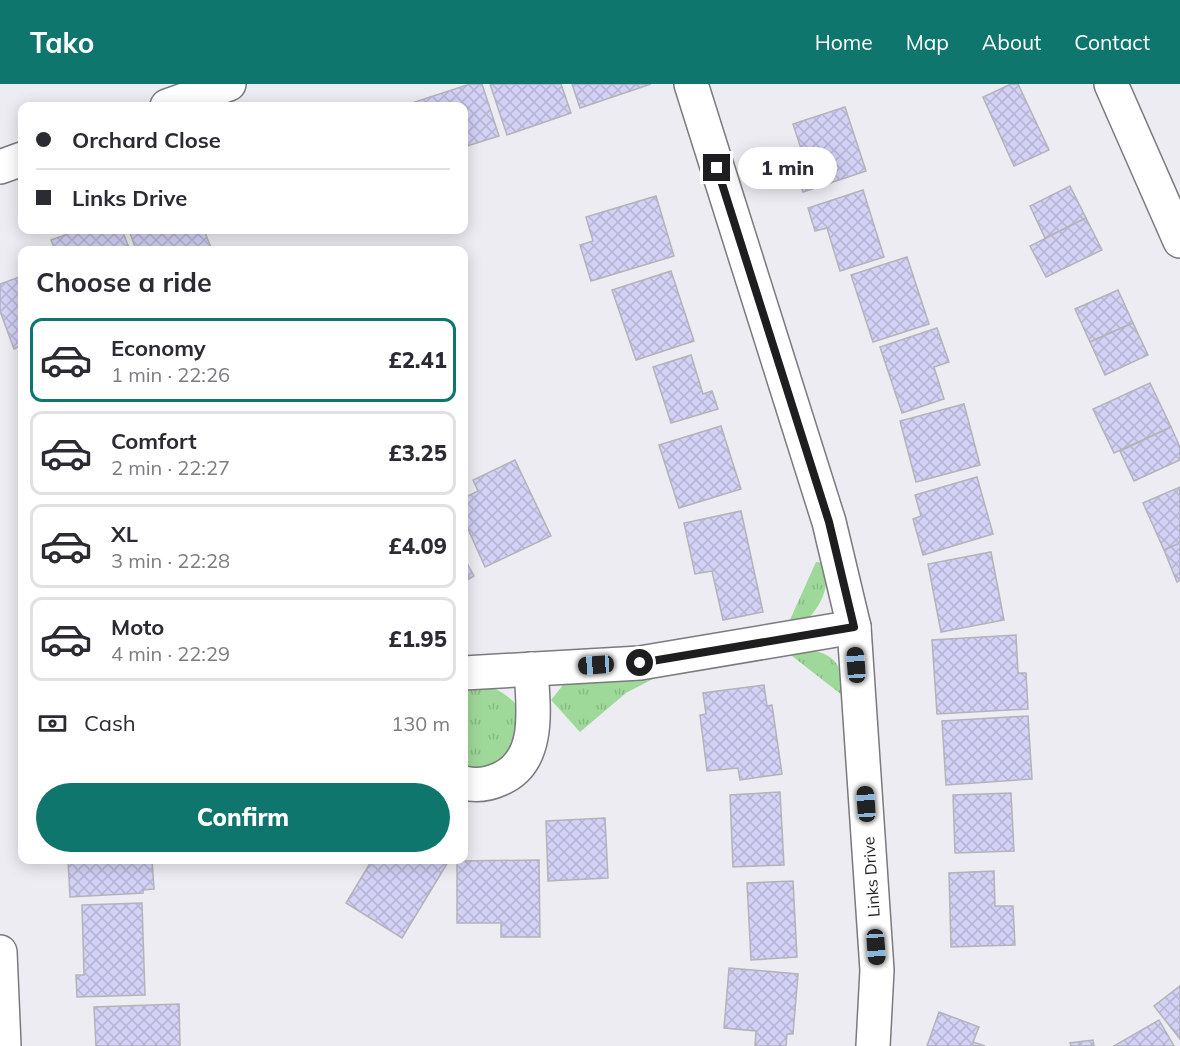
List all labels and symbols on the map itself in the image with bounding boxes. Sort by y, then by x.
callout: 1 min [738,147,837,189]
route end [703,154,730,181]
car [846,646,866,684]
route start [626,649,653,676]
car [577,655,615,675]
car [856,785,876,823]
street label: Links Drive [858,836,884,918]
car [866,928,886,966]

